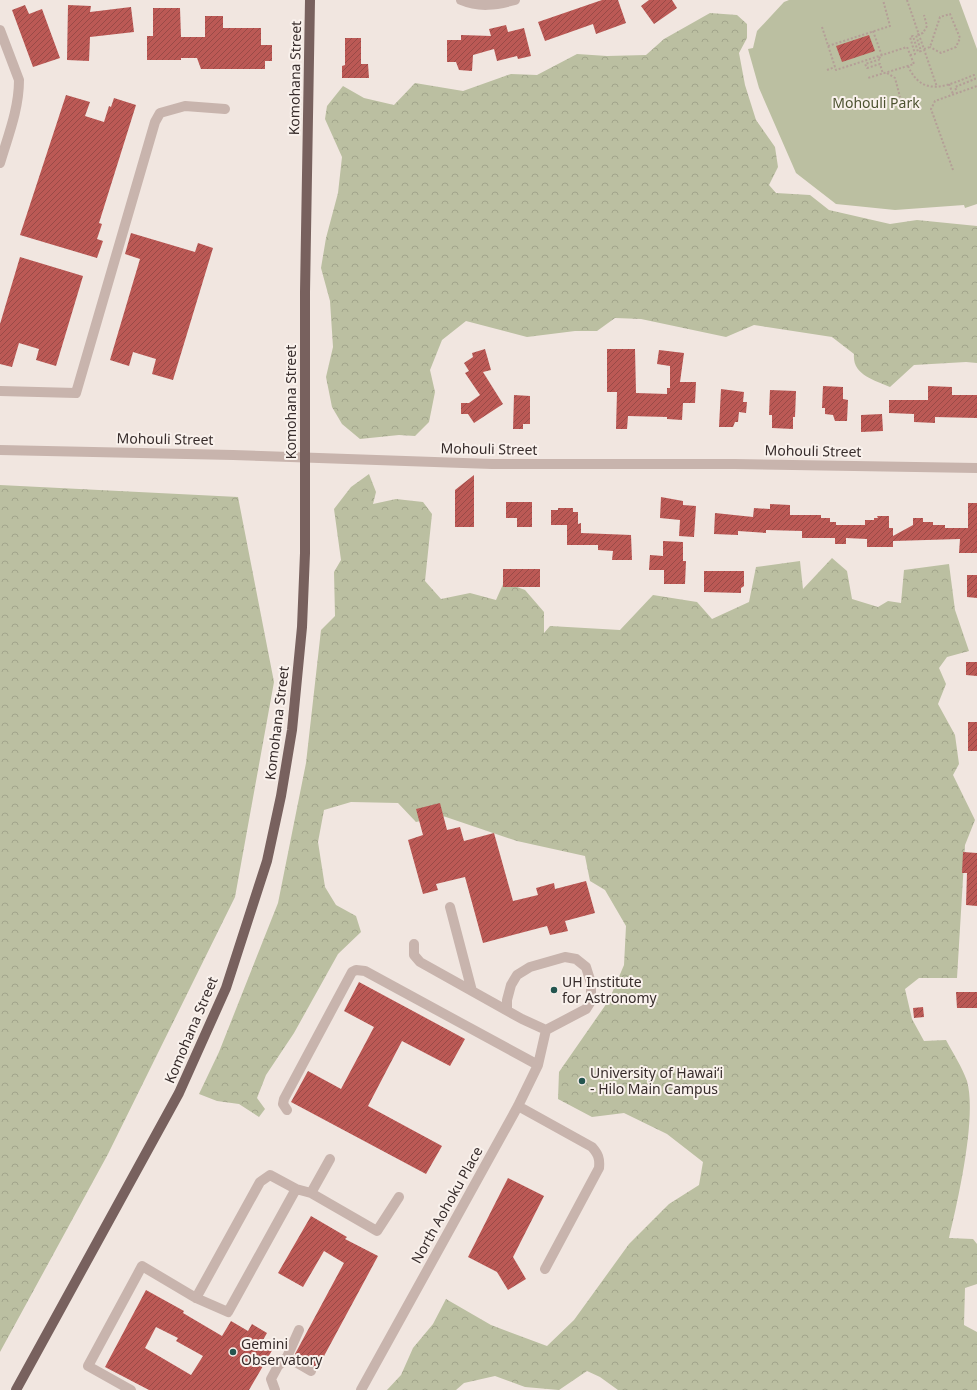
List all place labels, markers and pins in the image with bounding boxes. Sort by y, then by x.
place label: UH Institute for Astronomy [562,972,658,1007]
marker: UH Institute for Astronomy [549,985,559,995]
place label: University of Hawaiʻi - Hilo Main Campus [590,1063,723,1098]
marker: University of Hawaiʻi - Hilo Main Campus [577,1076,587,1086]
place label: Gemini Observatory [241,1334,323,1369]
marker: Gemini Observatory [228,1347,238,1357]

